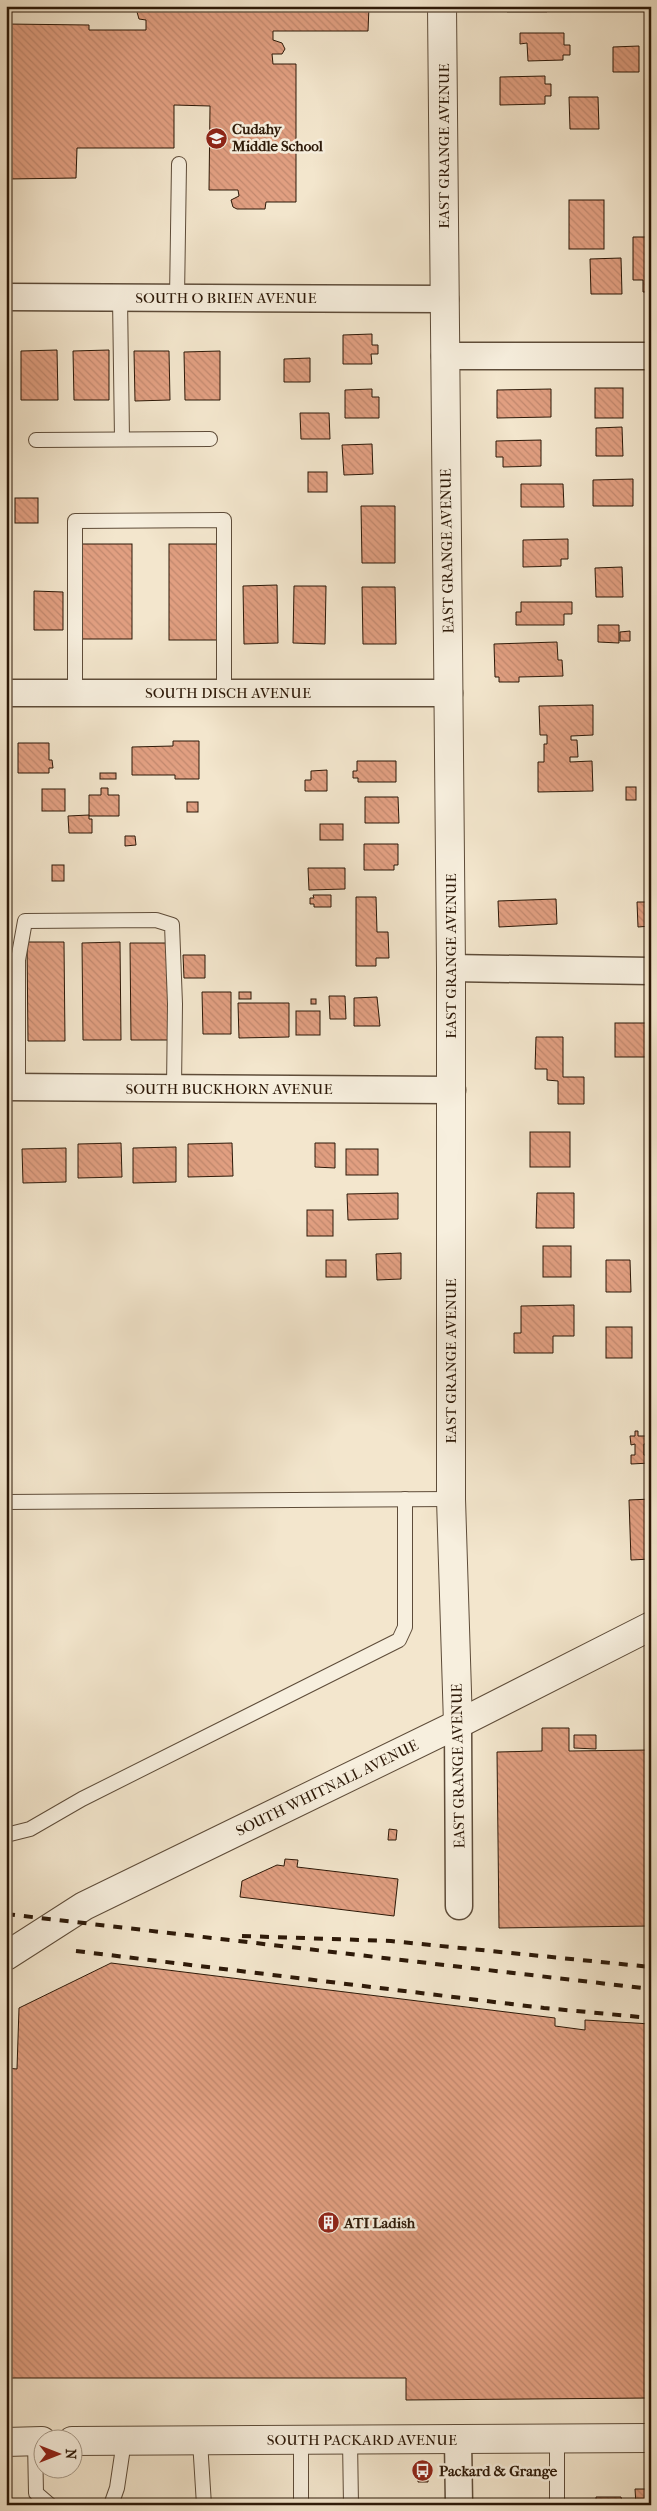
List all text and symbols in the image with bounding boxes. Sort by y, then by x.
street label: EAST GRANGE AVENUE [435,63,453,229]
place label: Cudahy Middle School [231,120,324,155]
school or university icon: Cudahy Middle School [204,126,228,150]
street label: SOUTH O BRIEN AVENUE [135,289,317,307]
street label: EAST GRANGE AVENUE [437,468,457,634]
street label: SOUTH DISCH AVENUE [145,684,311,702]
street label: EAST GRANGE AVENUE [442,873,460,1039]
street label: SOUTH BUCKHORN AVENUE [125,1080,333,1098]
street label: EAST GRANGE AVENUE [442,1278,460,1444]
street label: EAST GRANGE AVENUE [448,1683,468,1849]
street label: SOUTH WHITNALL AVENUE [233,1736,421,1840]
building icon: ATI Ladish [316,2211,340,2235]
place label: ATI Ladish [343,2214,416,2232]
north arrow [32,2428,82,2478]
street label: SOUTH PACKARD AVENUE [267,2431,457,2449]
text: N [62,2449,79,2460]
bus stop icon: Packard & Grange [411,2459,435,2483]
place label: Packard & Grange [439,2462,558,2480]

